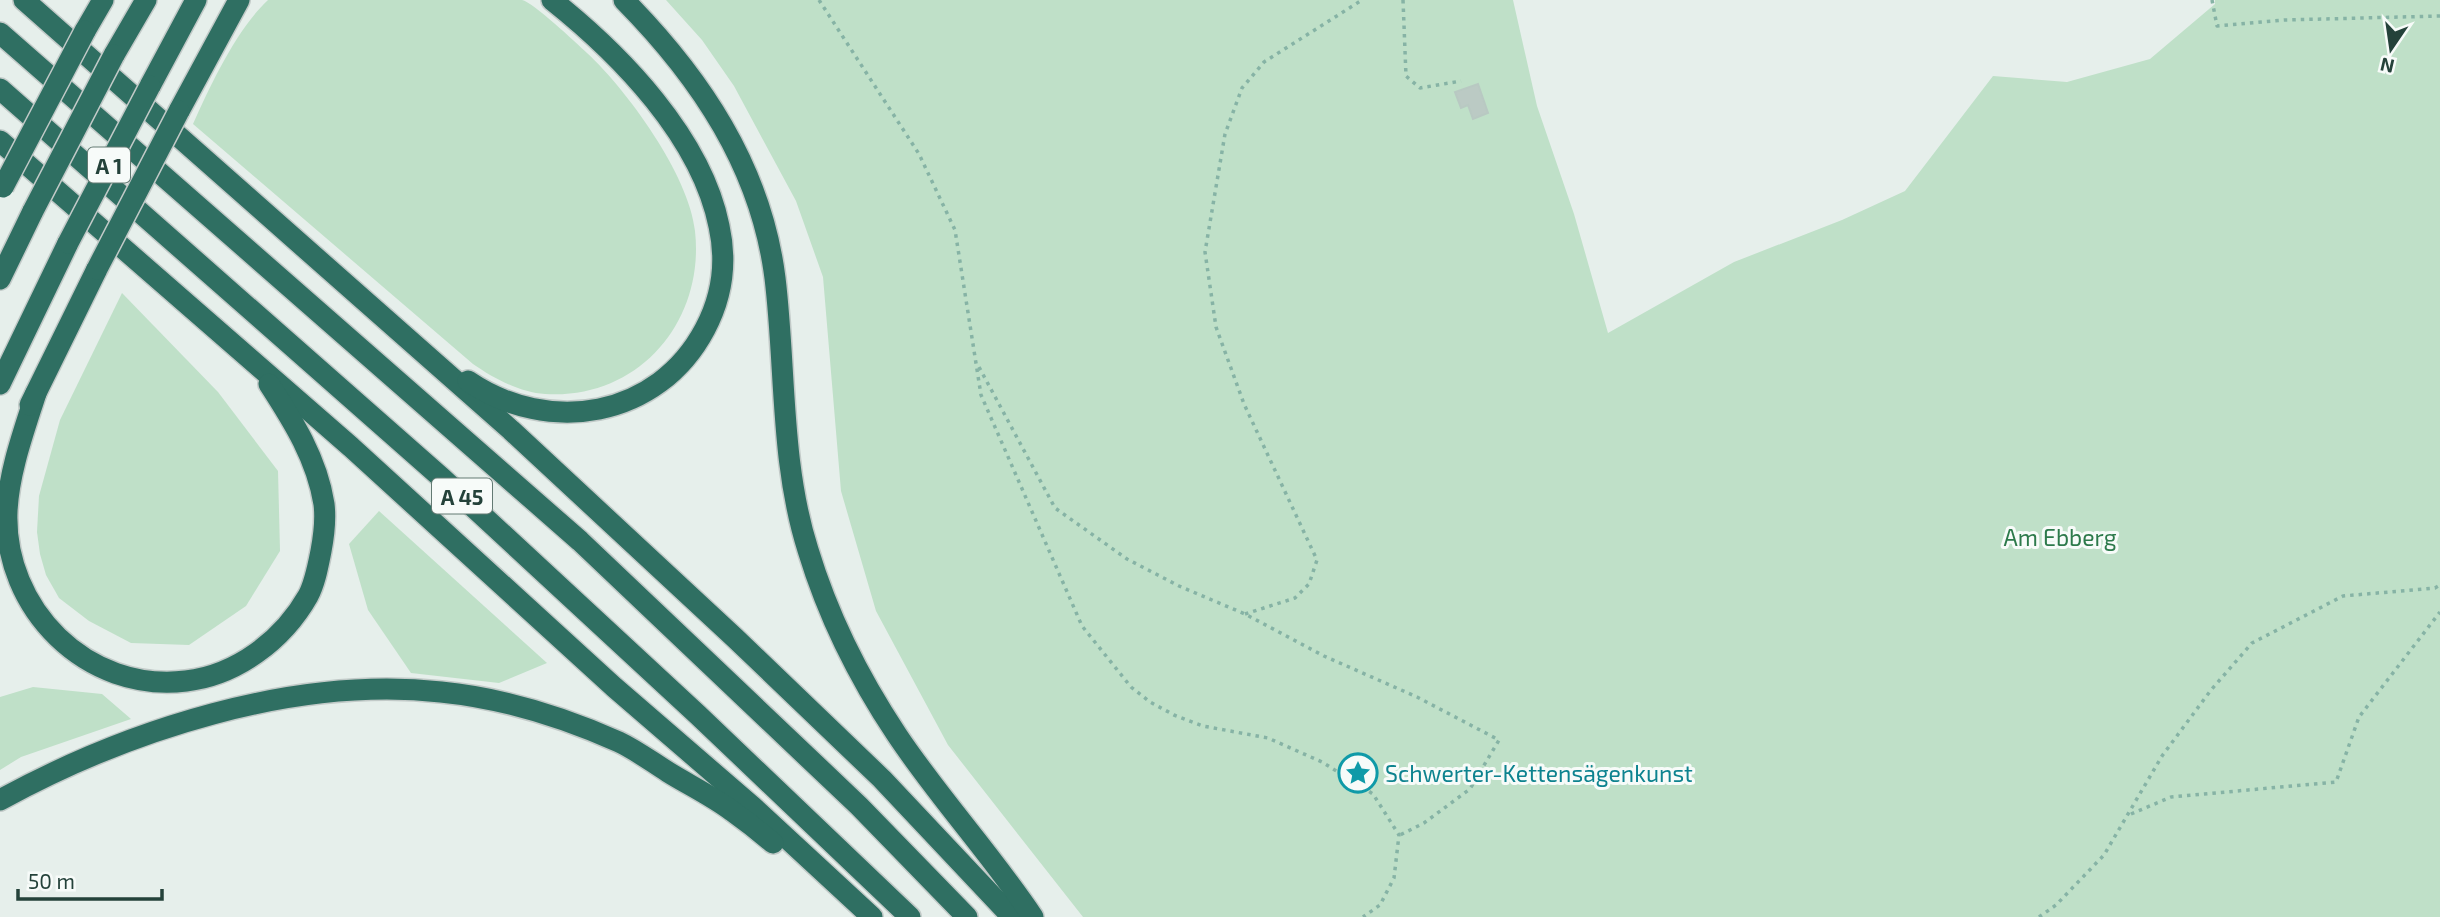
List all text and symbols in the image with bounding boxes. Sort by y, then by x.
north arrow [2356,14,2426,84]
text: N [2378,53,2396,79]
road number: A 1 [88,148,130,182]
road number: A 45 [432,478,492,514]
park label: Am Ebberg [2004,523,2117,551]
place icon: Schwerter-Kettensägenkunst [1337,752,1379,794]
place label: Schwerter-Kettensägenkunst [1385,759,1693,787]
scale bar [18,858,161,902]
text: 50 m [28,868,75,893]

